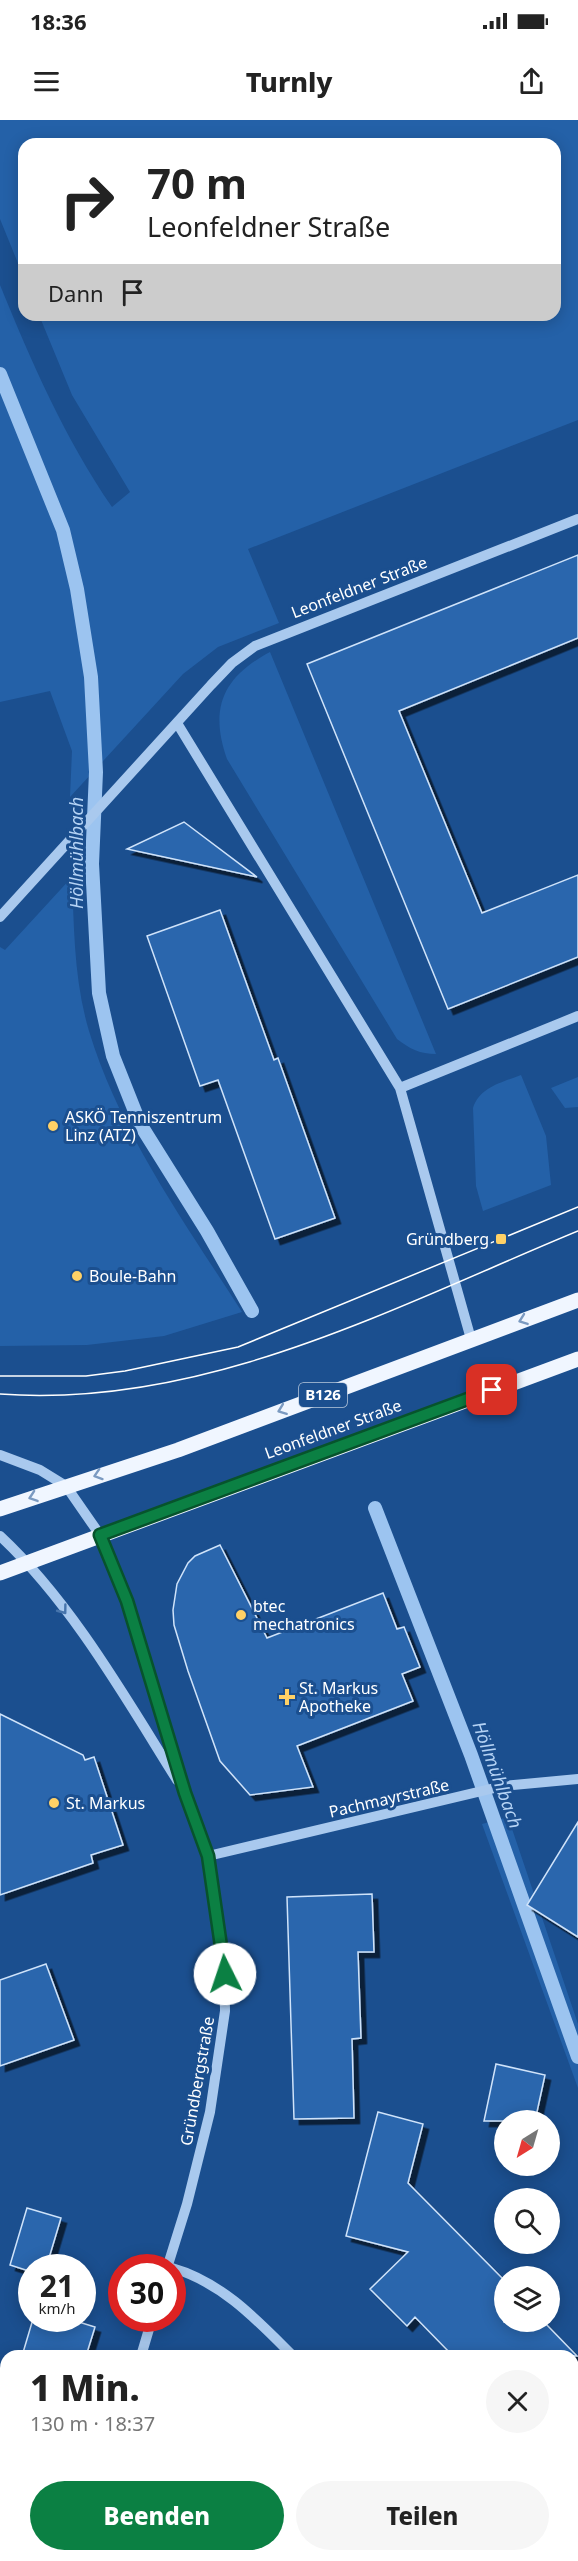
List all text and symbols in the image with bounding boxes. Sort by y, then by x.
text: 18:36 [30,6,87,36]
text: Turnly [246,63,332,100]
icon: menu [30,65,63,98]
icon: share [515,65,548,98]
text: 70 m [147,154,247,211]
icon: right [48,162,126,240]
text: Leonfeldner Straße [147,208,390,245]
icon: arrive [116,276,149,309]
text: Dann [48,278,104,308]
street label: Leonfeldner Straße [288,551,430,623]
water label: Höllmühlbach [64,797,88,909]
place label: ASKÖ Tenniszentrum Linz (ATZ) [65,1106,222,1146]
marker: ASKÖ Tenniszentrum Linz (ATZ) [46,1119,60,1133]
place label: Gründberg [406,1228,489,1250]
marker: Gründberg [494,1232,508,1246]
place label: Boule-Bahn [89,1265,176,1287]
marker: Boule-Bahn [70,1269,84,1283]
one-way arrow [518,1312,529,1325]
pin [466,1364,517,1415]
icon: arrive [475,1373,508,1406]
road number: B126 [299,1383,347,1407]
street label: Leonfeldner Straße [262,1394,404,1464]
one-way arrow [277,1403,287,1416]
one-way arrow [93,1468,104,1481]
one-way arrow [28,1490,39,1503]
place label: btec mechatronics [253,1595,355,1635]
one-way arrow [56,1603,67,1614]
marker: btec mechatronics [234,1608,248,1622]
place label: St. Markus Apotheke [299,1677,378,1717]
marker: St. Markus Apotheke [280,1690,294,1704]
water label: Höllmühlbach [467,1718,528,1831]
street label: Pachmayrstraße [327,1773,451,1823]
place label: St. Markus [66,1792,145,1814]
marker: St. Markus [47,1796,61,1810]
position arrow [193,1942,257,2006]
street label: Gründbergstraße [175,2015,219,2147]
north arrow [494,2110,560,2176]
map controls [494,2110,560,2332]
button: search [494,2188,560,2254]
speed limit sign: 30 [108,2254,186,2332]
text: 21 [40,2265,74,2306]
button: layers [494,2266,560,2332]
text: km/h [39,2298,75,2318]
text: 1 Min. [30,2363,140,2412]
button: close [486,2370,549,2433]
text: 130 m · 18:37 [30,2410,155,2437]
button: Beenden [30,2481,284,2550]
button: Teilen [296,2481,549,2550]

